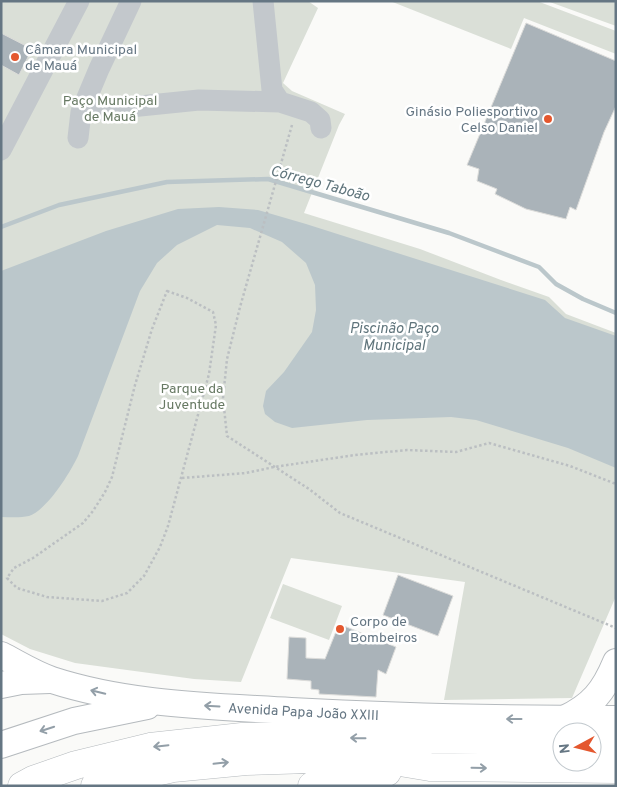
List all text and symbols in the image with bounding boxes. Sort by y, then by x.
place label: Câmara Municipal de Mauá [25,42,137,75]
marker: Câmara Municipal de Mauá [9,51,21,63]
park label: Paço Municipal de Mauá [63,93,157,126]
place label: Ginásio Poliesportivo Celso Daniel [405,104,538,137]
marker: Ginásio Poliesportivo Celso Daniel [542,113,554,125]
water label: Córrego Taboão [268,162,371,207]
water label: Piscinão Paço Municipal [349,320,439,356]
park label: Parque da Juventude [159,381,225,414]
place label: Corpo de Bombeiros [350,614,417,647]
marker: Corpo de Bombeiros [334,623,346,635]
one-way arrow [90,687,106,696]
street label: Avenida Papa João XXIII [227,700,379,725]
one-way arrow [204,702,220,711]
one-way arrow [507,714,523,724]
north arrow [552,722,602,772]
one-way arrow [40,725,56,735]
one-way arrow [350,733,366,743]
one-way arrow [153,741,169,751]
text: N [557,742,575,754]
one-way arrow [213,759,229,768]
one-way arrow [470,763,487,773]

